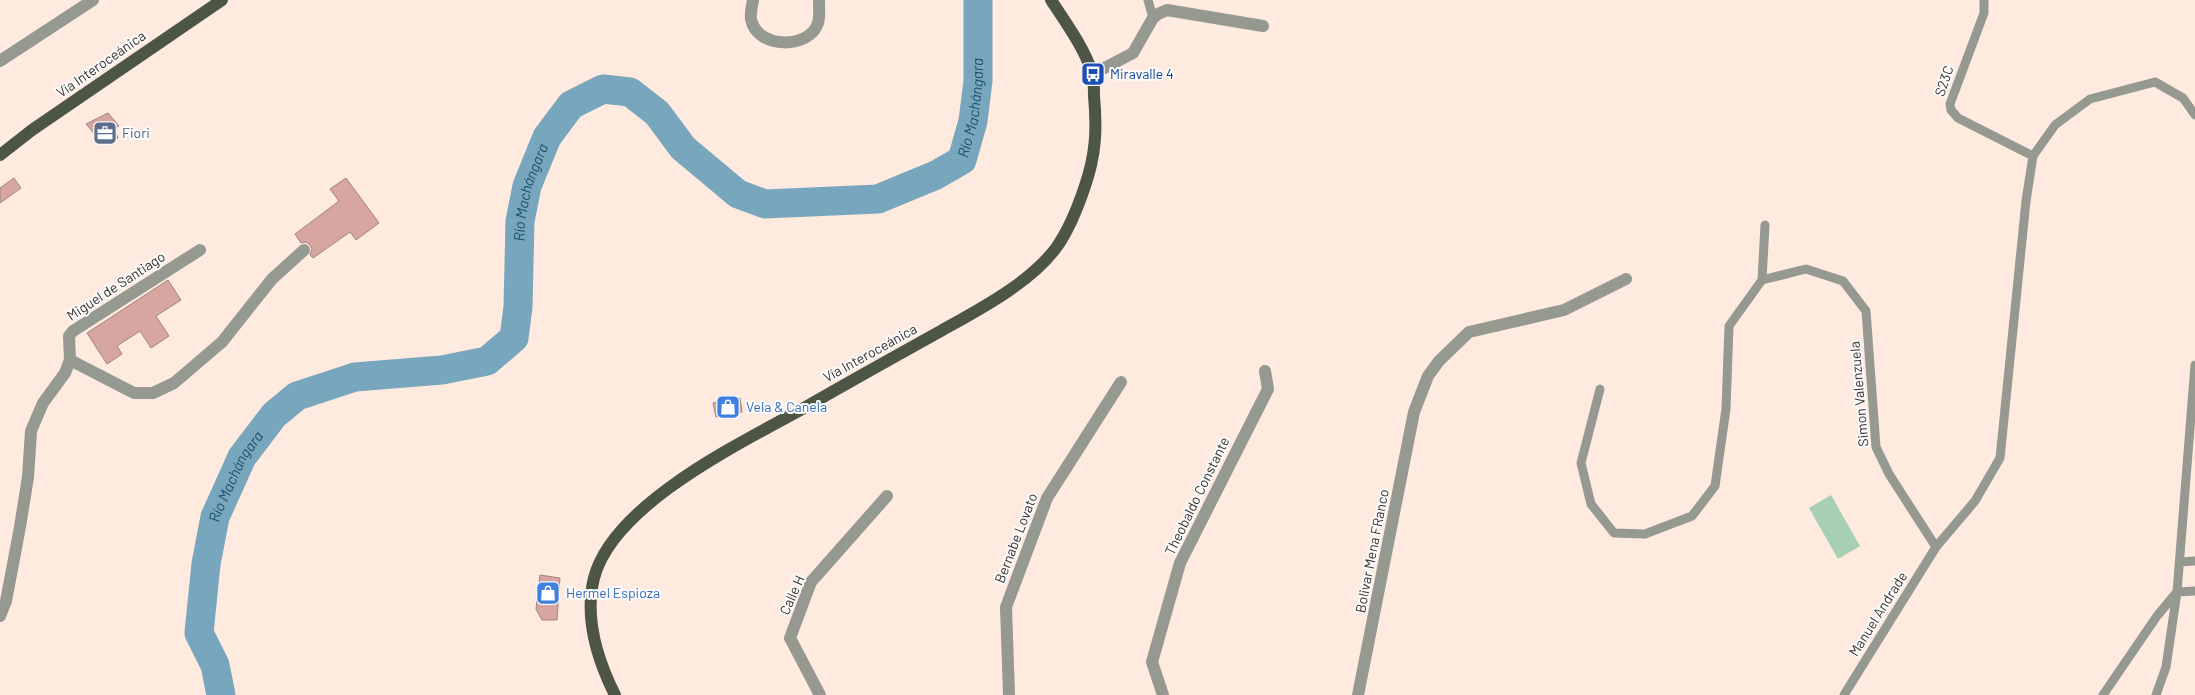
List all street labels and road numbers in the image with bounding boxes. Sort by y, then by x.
street label: Vía Interoceánica [53,27,148,101]
street label: S23C [1930,63,1957,98]
street label: Miguel de Santiago [63,247,168,324]
street label: Vía Interoceánica [820,320,920,385]
street label: Simon Valenzuela [1845,341,1872,447]
street label: Theobaldo Constante [1161,434,1232,558]
street label: Bolivar Mena FRanco [1351,488,1392,614]
street label: Bernabe Lovato [991,490,1041,585]
street label: Manuel Andrade [1845,568,1910,659]
street label: Calle H [775,572,808,617]

